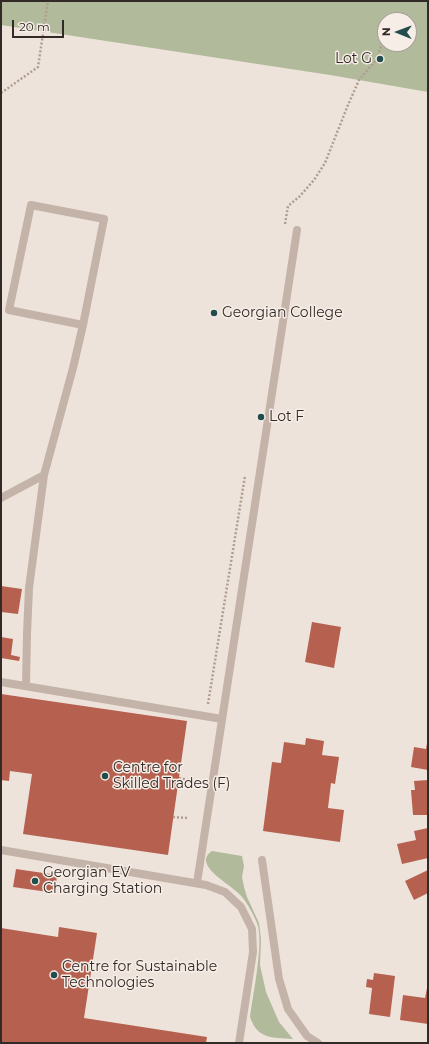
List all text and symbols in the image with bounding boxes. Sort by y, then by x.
scale bar [14,12,66,38]
north arrow [377,12,417,52]
text: 20 m [19,19,50,34]
text: N [379,27,393,36]
place label: Lot G [335,51,372,67]
marker: Lot G [375,54,385,64]
place label: Georgian College [222,305,343,321]
marker: Georgian College [209,308,219,318]
place label: Lot F [269,409,304,425]
marker: Lot F [256,412,266,422]
place label: Centre for Skilled Trades (F) [113,760,230,792]
marker: Centre for Skilled Trades (F) [100,771,110,781]
place label: Georgian EV Charging Station [43,865,162,898]
marker: Georgian EV Charging Station [30,876,40,886]
place label: Centre for Sustainable Technologies [62,959,217,992]
marker: Centre for Sustainable Technologies [49,970,59,980]

